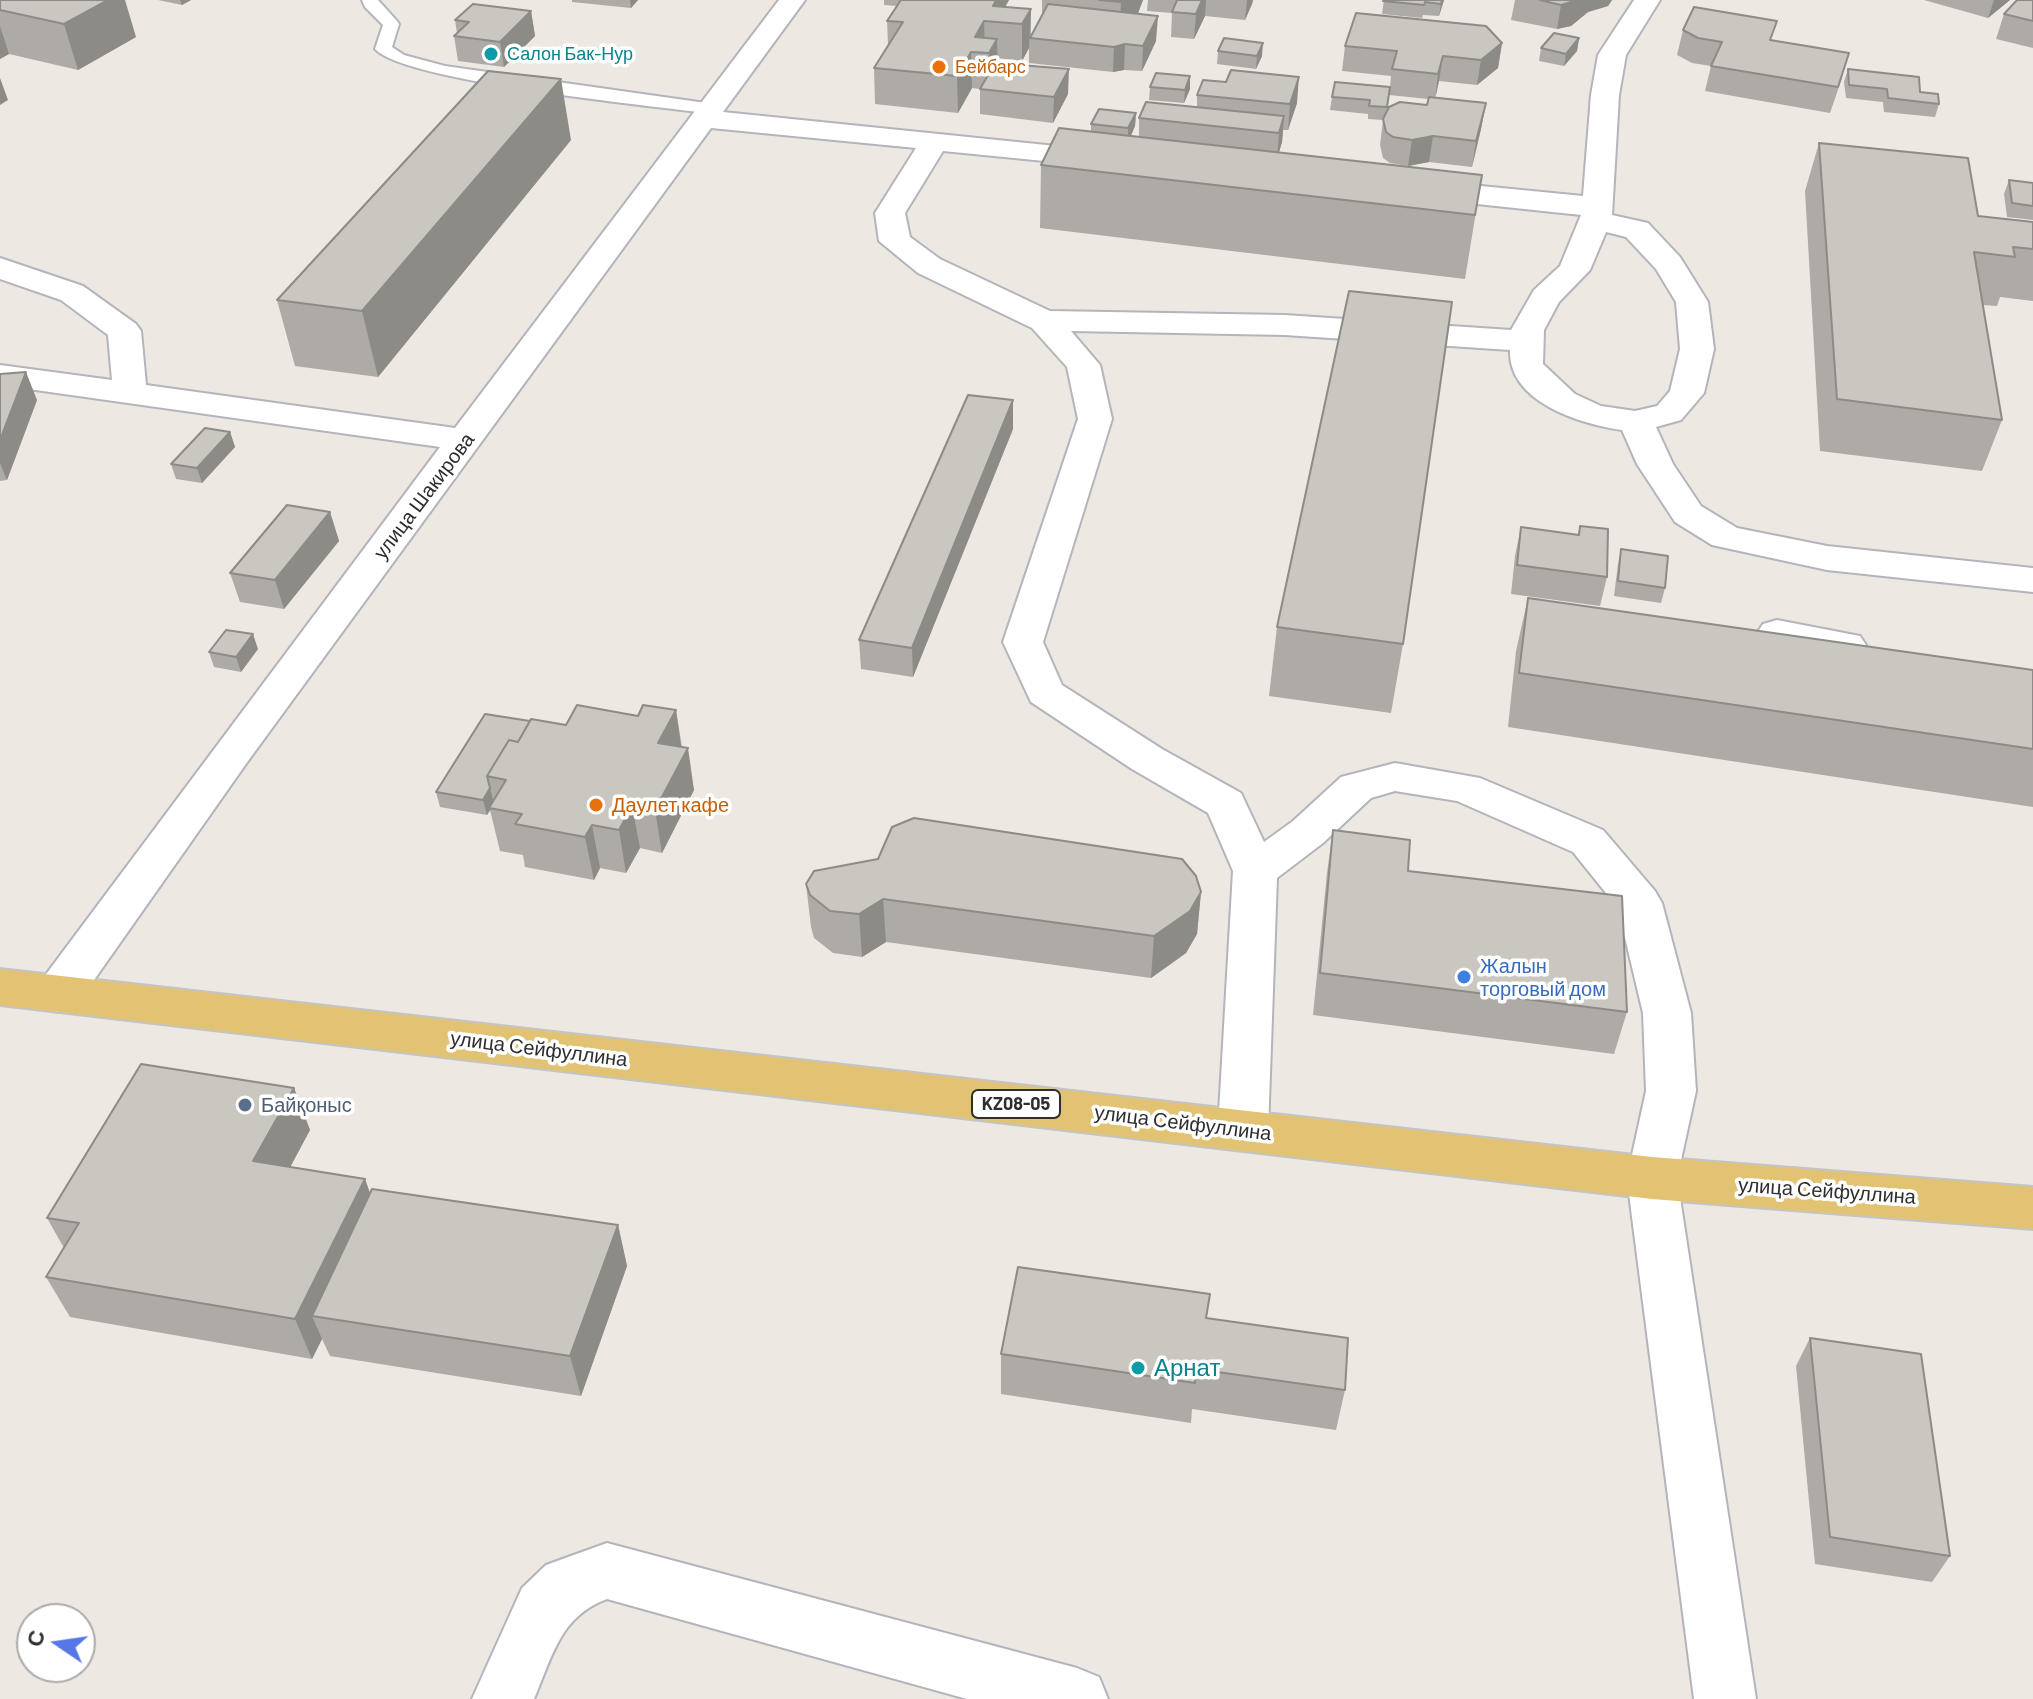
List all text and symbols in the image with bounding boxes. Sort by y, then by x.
place label: Салон Бак-Нур [507,43,633,65]
marker: Салон Бак-Нур [482,45,500,63]
place label: Бейбарс [955,56,1026,78]
marker: Бейбарс [930,58,948,76]
street label: улица Шакирова [369,428,479,564]
place label: Даулет кафе [612,793,729,817]
marker: Даулет кафе [587,796,605,814]
place label: Жалын торговый дом [1480,954,1606,1001]
marker: Жалын торговый дом [1455,968,1473,986]
street label: улица Сейфуллина [449,1026,629,1072]
road number: KZ08-05 [972,1090,1060,1118]
place label: Байқоныс [261,1093,352,1117]
marker: Байқоныс [236,1096,254,1114]
street label: улица Сейфуллина [1093,1100,1273,1146]
street label: улица Сейфуллина [1737,1173,1917,1209]
place label: Арнат [1154,1354,1220,1382]
marker: Арнат [1129,1359,1147,1377]
north arrow [16,1603,96,1683]
text: С [20,1627,49,1649]

